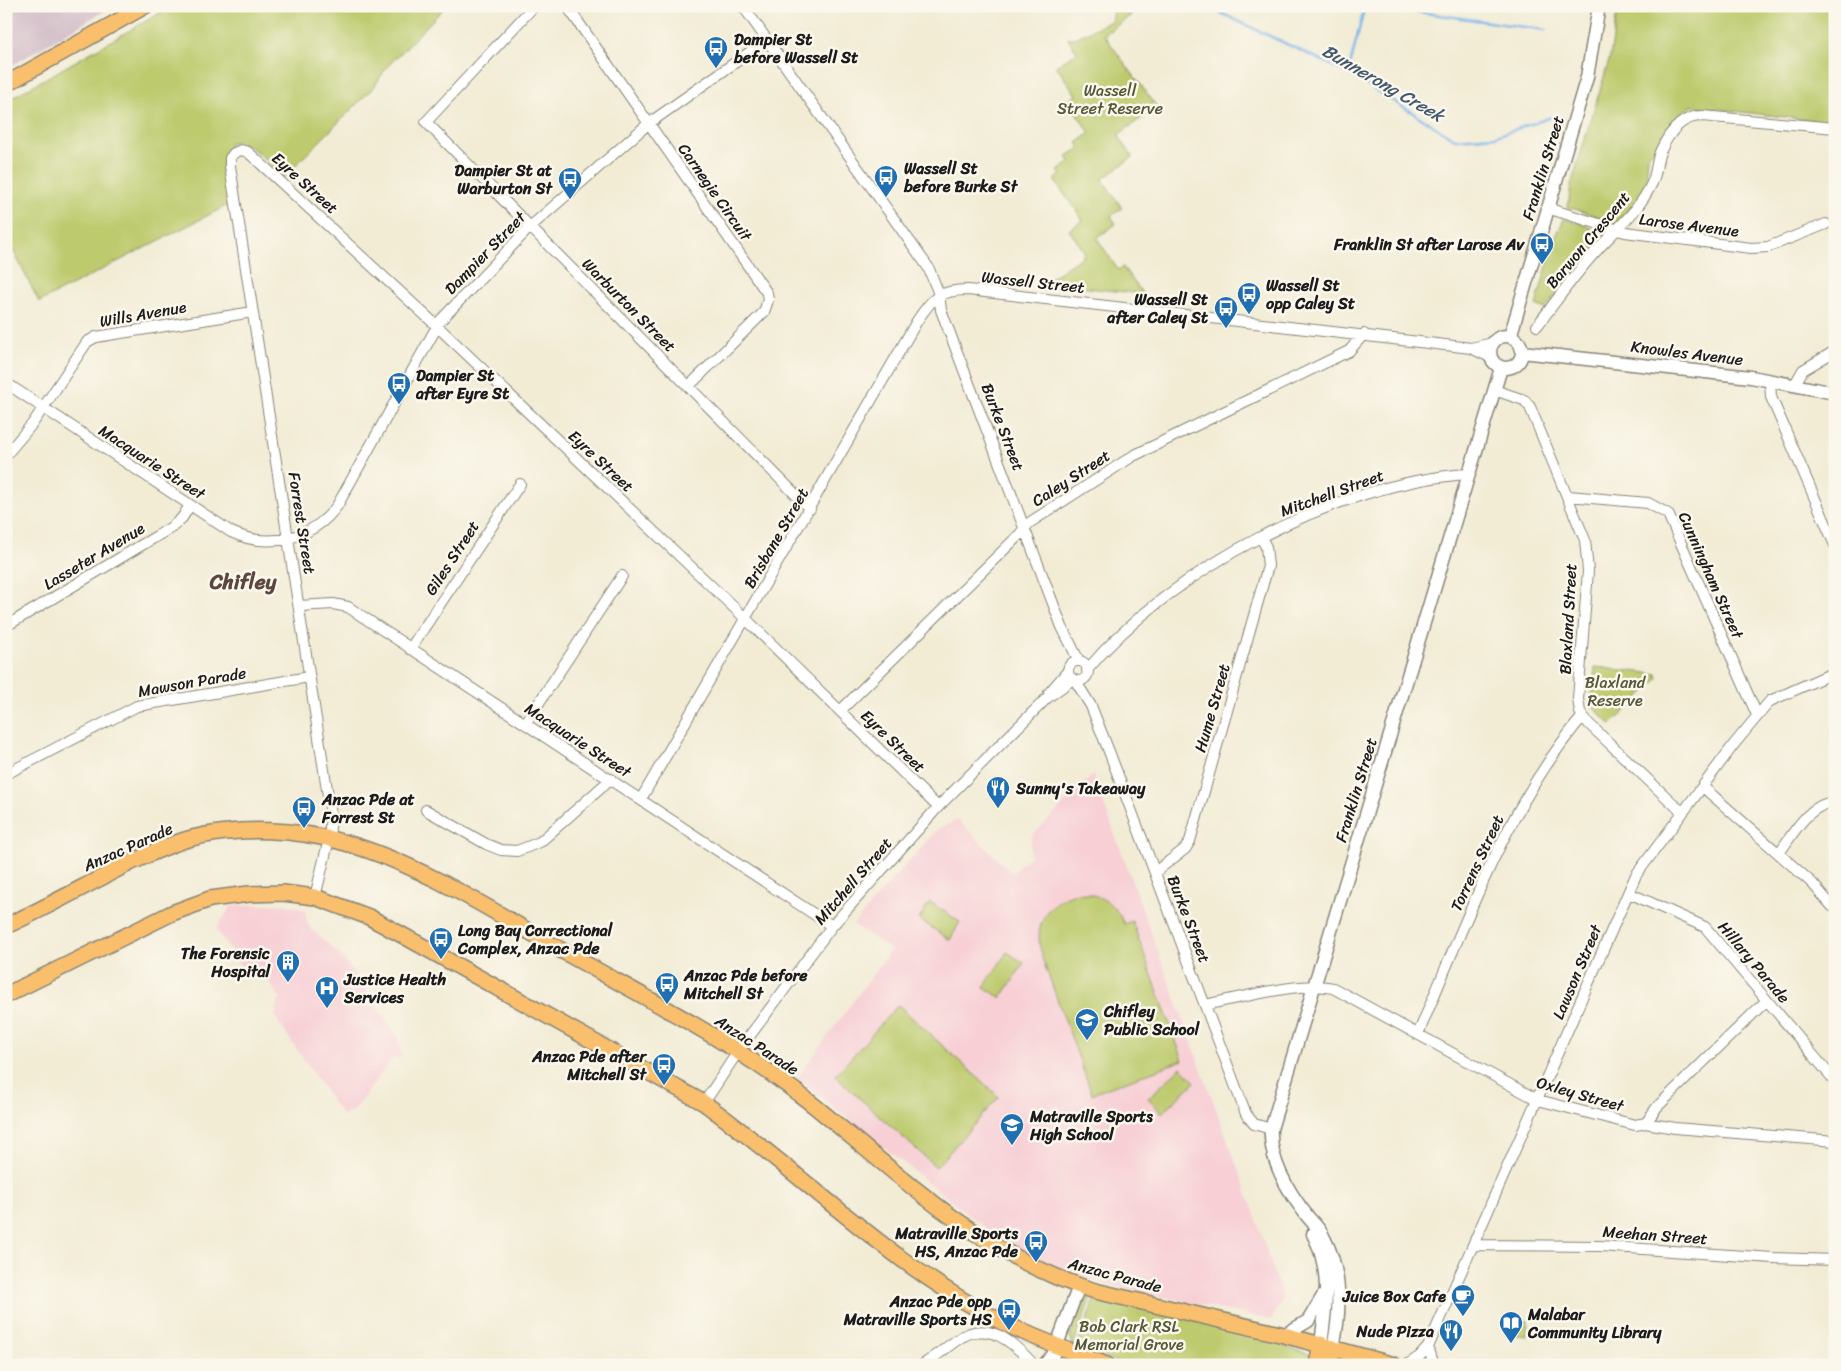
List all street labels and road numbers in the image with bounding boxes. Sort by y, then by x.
street label: Franklin Street [1513,112,1573,224]
street label: Carnegie Circuit [670,137,760,248]
street label: Eyre Street [265,145,345,221]
street label: Barwon Crescent [1538,185,1638,295]
street label: Dampier Street [437,204,533,302]
street label: Larose Avenue [1637,204,1741,246]
street label: Warburton Street [575,251,683,359]
street label: Wassell Street [980,262,1086,302]
street label: Wills Avenue [97,292,189,336]
street label: Knowles Avenue [1629,332,1745,374]
street label: Burke Street [973,379,1033,475]
street label: Macquarie Street [93,416,212,508]
street label: Eyre Street [561,422,641,500]
street label: Caley Street [1026,442,1116,514]
street label: Mitchell Street [1276,461,1388,525]
street label: Forrest Street [280,470,324,576]
street label: Brisbane Street [735,482,817,594]
street label: Cunningham Street [1670,507,1752,644]
street label: Lasseter Avenue [38,514,151,598]
street label: Giles Street [417,515,487,601]
street label: Blaxland Street [1551,563,1585,675]
street label: Mawson Parade [136,658,248,706]
street label: Hume Street [1186,660,1238,756]
street label: Macquarie Street [519,694,638,786]
street label: Eyre Street [853,702,933,780]
street label: Franklin Street [1326,734,1386,846]
street label: Torrens Street [1442,810,1512,916]
street label: Anzac Parade [77,814,178,880]
street label: Mitchell Street [806,830,900,932]
street label: Burke Street [1159,871,1219,967]
street label: Hillary Parade [1710,914,1798,1010]
street label: Lawson Street [1544,919,1610,1024]
street label: Anzac Parade [708,1006,805,1083]
street label: Oxley Street [1533,1068,1628,1120]
street label: Meehan Street [1602,1217,1708,1253]
street label: Anzac Parade [1064,1248,1165,1301]

